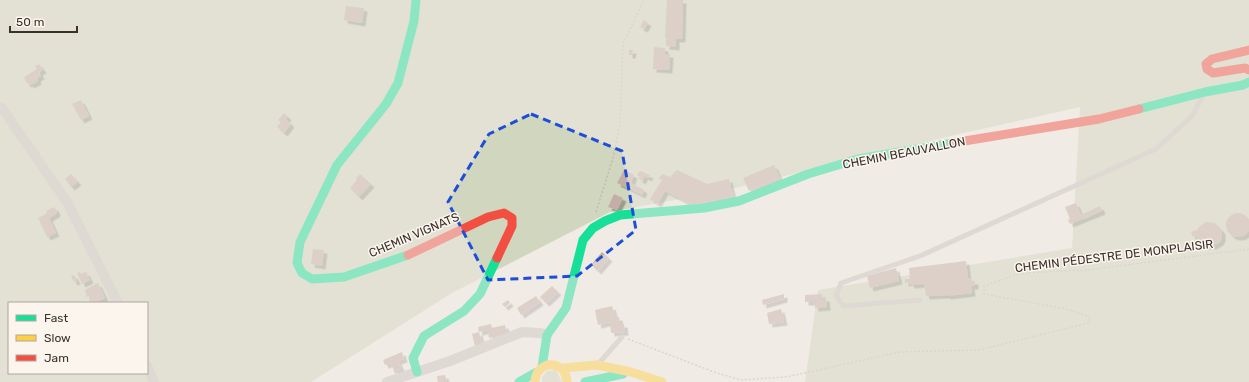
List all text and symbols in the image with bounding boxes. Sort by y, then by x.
scale bar [10,8,77,34]
text: 50 m [16,15,44,29]
street label: CHEMIN BEAUVALLON [841,134,967,172]
street label: CHEMIN VIGNATS [367,210,461,260]
street label: CHEMIN PÉDESTRE DE MONPLAISIR [1014,237,1214,275]
legend [8,302,148,374]
text: Fast [44,311,68,325]
text: Slow [44,331,71,345]
text: Jam [44,351,69,365]

